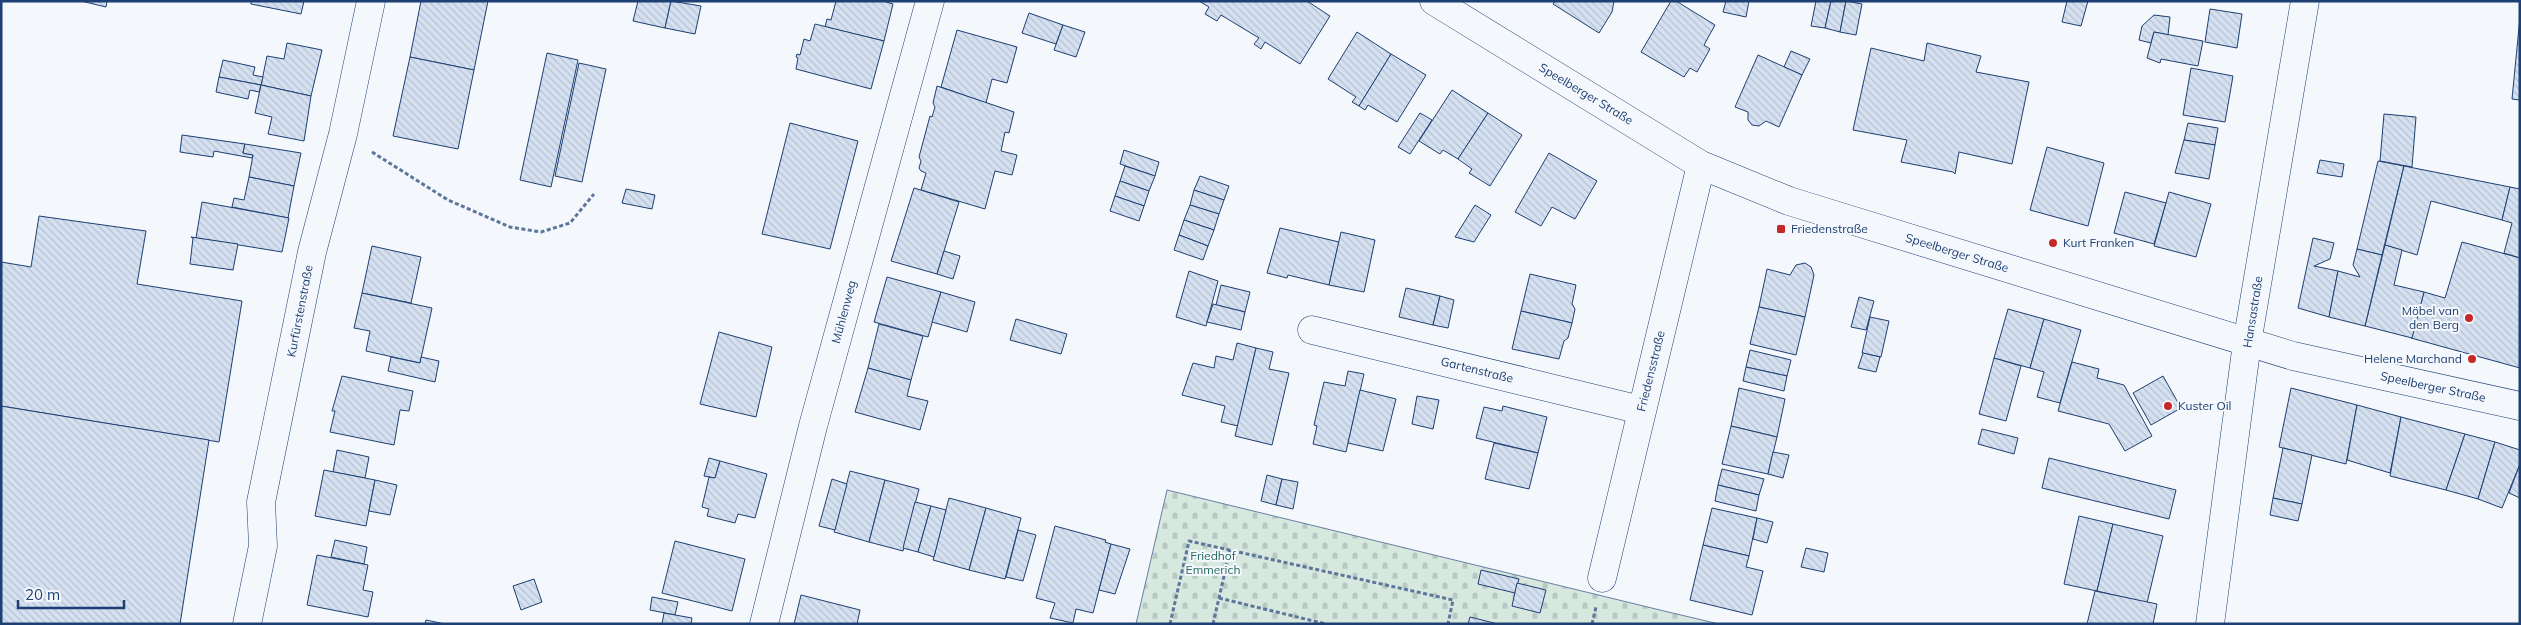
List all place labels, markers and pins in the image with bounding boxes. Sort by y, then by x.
place label: Friedenstraße [1791,221,1868,236]
marker: Friedenstraße [1775,223,1787,235]
place label: Kurt Franken [2063,235,2134,250]
marker: Kurt Franken [2047,237,2059,249]
place label: Möbel van den Berg [2402,303,2459,332]
marker: Möbel van den Berg [2463,312,2475,324]
place label: Helene Marchand [2364,351,2462,366]
marker: Helene Marchand [2466,353,2478,365]
place label: Kuster Oil [2178,398,2231,413]
marker: Kuster Oil [2162,400,2174,412]

